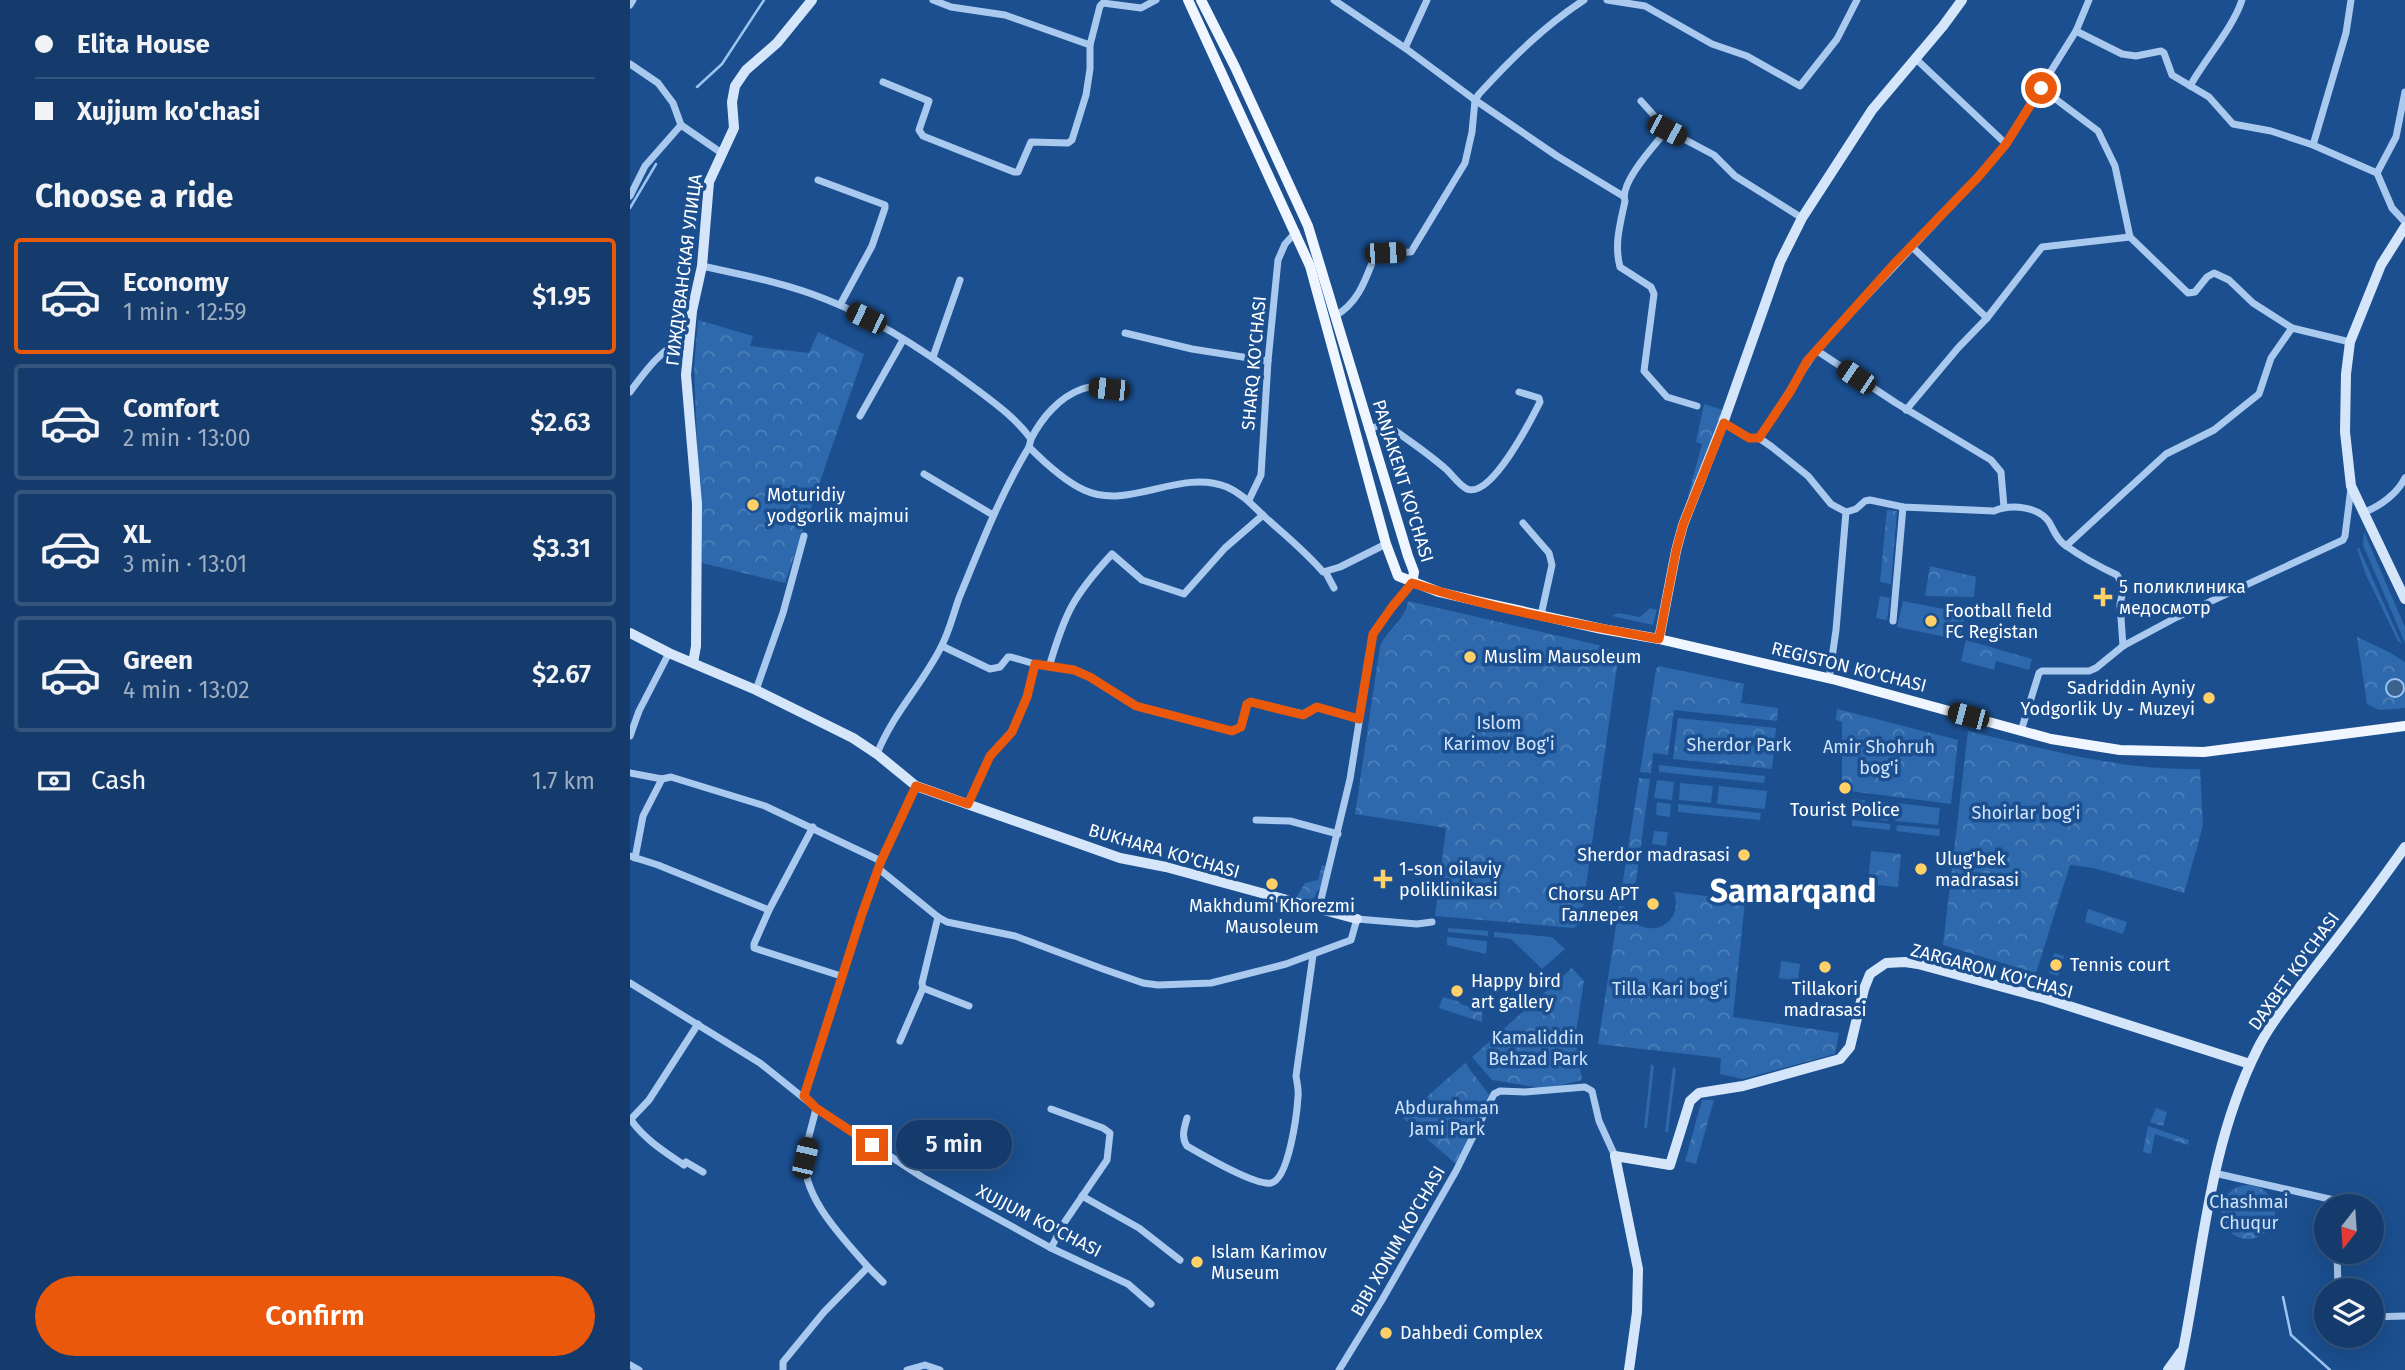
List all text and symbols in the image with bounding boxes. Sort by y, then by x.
text: Elita House [77,29,210,60]
route start [2025,72,2057,104]
text: Xujjum ko'chasi [77,96,260,127]
car [1644,111,1691,149]
street label: ГИЖДУВАНСКАЯ УЛИЦА [661,172,707,367]
text: Choose a ride [35,177,233,215]
car [1364,242,1407,264]
icon: car [39,265,102,328]
text: Economy [123,267,229,298]
text: $1.95 [532,281,591,312]
street label: SHARQ KO'CHASI [1237,295,1271,431]
text: 1 min · 12:59 [123,298,247,326]
car [843,299,890,337]
car [1833,357,1880,397]
car [1088,376,1131,402]
icon: car [39,391,102,454]
text: Comfort [123,393,219,424]
street label: PANJAKENT KO'CHASI [1368,397,1438,565]
text: $2.63 [530,407,591,438]
text: 2 min · 13:00 [123,424,251,452]
place label: Moturidiy yodgorlik majmui [767,484,909,527]
marker: Moturidiy yodgorlik majmui [745,497,761,513]
icon: car [39,517,102,580]
text: XL [123,519,151,550]
text: $3.31 [532,533,591,564]
text: 3 min · 13:01 [123,550,247,578]
place label: 5 поликлиника медосмотр [2119,576,2246,619]
marker: 5 поликлиника медосмотр [2093,587,2113,607]
place label: Football field FC Registan [1945,600,2052,643]
marker: Football field FC Registan [1923,613,1939,629]
street label: REGISTON KO'CHASI [1769,637,1929,697]
icon: car [39,643,102,706]
text: Green [123,645,193,676]
place label: Muslim Mausoleum [1484,646,1642,668]
marker: Muslim Mausoleum [1462,649,1478,665]
text: $2.67 [532,659,591,690]
text: 4 min · 13:02 [123,676,250,704]
place label: Sadriddin Ayniy Yodgorlik Uy - Muzeyi [2021,677,2195,720]
marker: Sadriddin Ayniy Yodgorlik Uy - Muzeyi [2201,690,2217,706]
car [1945,700,1992,732]
park label: Islom Karimov Bog'i [1443,712,1555,755]
park label: Sherdor Park [1687,734,1792,756]
park label: Amir Shohruh bog'i [1823,736,1935,779]
icon: cash [35,762,73,800]
text: Cash [91,765,147,796]
text: 1.7 km [532,767,595,795]
marker: Tourist Police [1837,780,1853,796]
place label: Tourist Police [1790,799,1900,821]
park label: Shoirlar bog'i [1971,802,2081,824]
street label: BUKHARA KO'CHASI [1086,819,1242,883]
place label: Sherdor madrasasi [1577,844,1730,866]
marker: Sherdor madrasasi [1736,847,1752,863]
place label: Ulug'bek mаdrаsasi [1935,848,2019,891]
place label: 1-son oilaviy poliklinikasi [1399,858,1502,901]
marker: Ulug'bek mаdrаsasi [1913,861,1929,877]
marker: 1-son oilaviy poliklinikasi [1373,869,1393,889]
district label: Samarqand [1710,872,1876,910]
marker: Makhdumi Khorezmi Mausoleum [1264,876,1280,892]
place label: Chorsu АРТ Галлерея [1548,883,1640,926]
place label: Makhdumi Khorezmi Mausoleum [1189,895,1355,938]
marker: Chorsu АРТ Галлерея [1645,896,1661,912]
street label: DAXBET KO'CHASI [2244,908,2344,1034]
street label: ZARGARON KO'CHASI [1909,939,2075,1003]
place label: Tennis court [2070,954,2171,976]
marker: Tennis court [2048,957,2064,973]
marker: Tillаkori madrasasi [1817,959,1833,975]
place label: Happy bird art gallery [1471,970,1561,1013]
park label: Tilla Kari bog'i [1612,978,1728,1000]
place label: Tillаkori madrasasi [1783,978,1867,1021]
marker: Happy bird art gallery [1449,983,1465,999]
park label: Kamaliddin Behzad Park [1488,1027,1589,1070]
park label: Abdurahman Jami Park [1395,1097,1499,1140]
callout: 5 min [896,1120,1012,1170]
route end [856,1129,888,1161]
text: 5 min [925,1130,983,1158]
car [791,1135,820,1181]
street label: BIBI XONIM KO'CHASI [1346,1162,1450,1320]
street label: XUJJUM KO'CHASI [973,1180,1105,1262]
park label: Chashmai Chuqur [2209,1191,2289,1234]
north arrow [2314,1194,2384,1264]
map controls [2314,1194,2384,1348]
place label: Islam Karimov Museum [1211,1241,1327,1284]
marker: Islam Karimov Museum [1189,1254,1205,1270]
button: Confirm [35,1276,595,1356]
button: layers [2314,1278,2384,1348]
place label: Dahbedi Complex [1400,1322,1543,1344]
marker: Dahbedi Complex [1378,1325,1394,1341]

